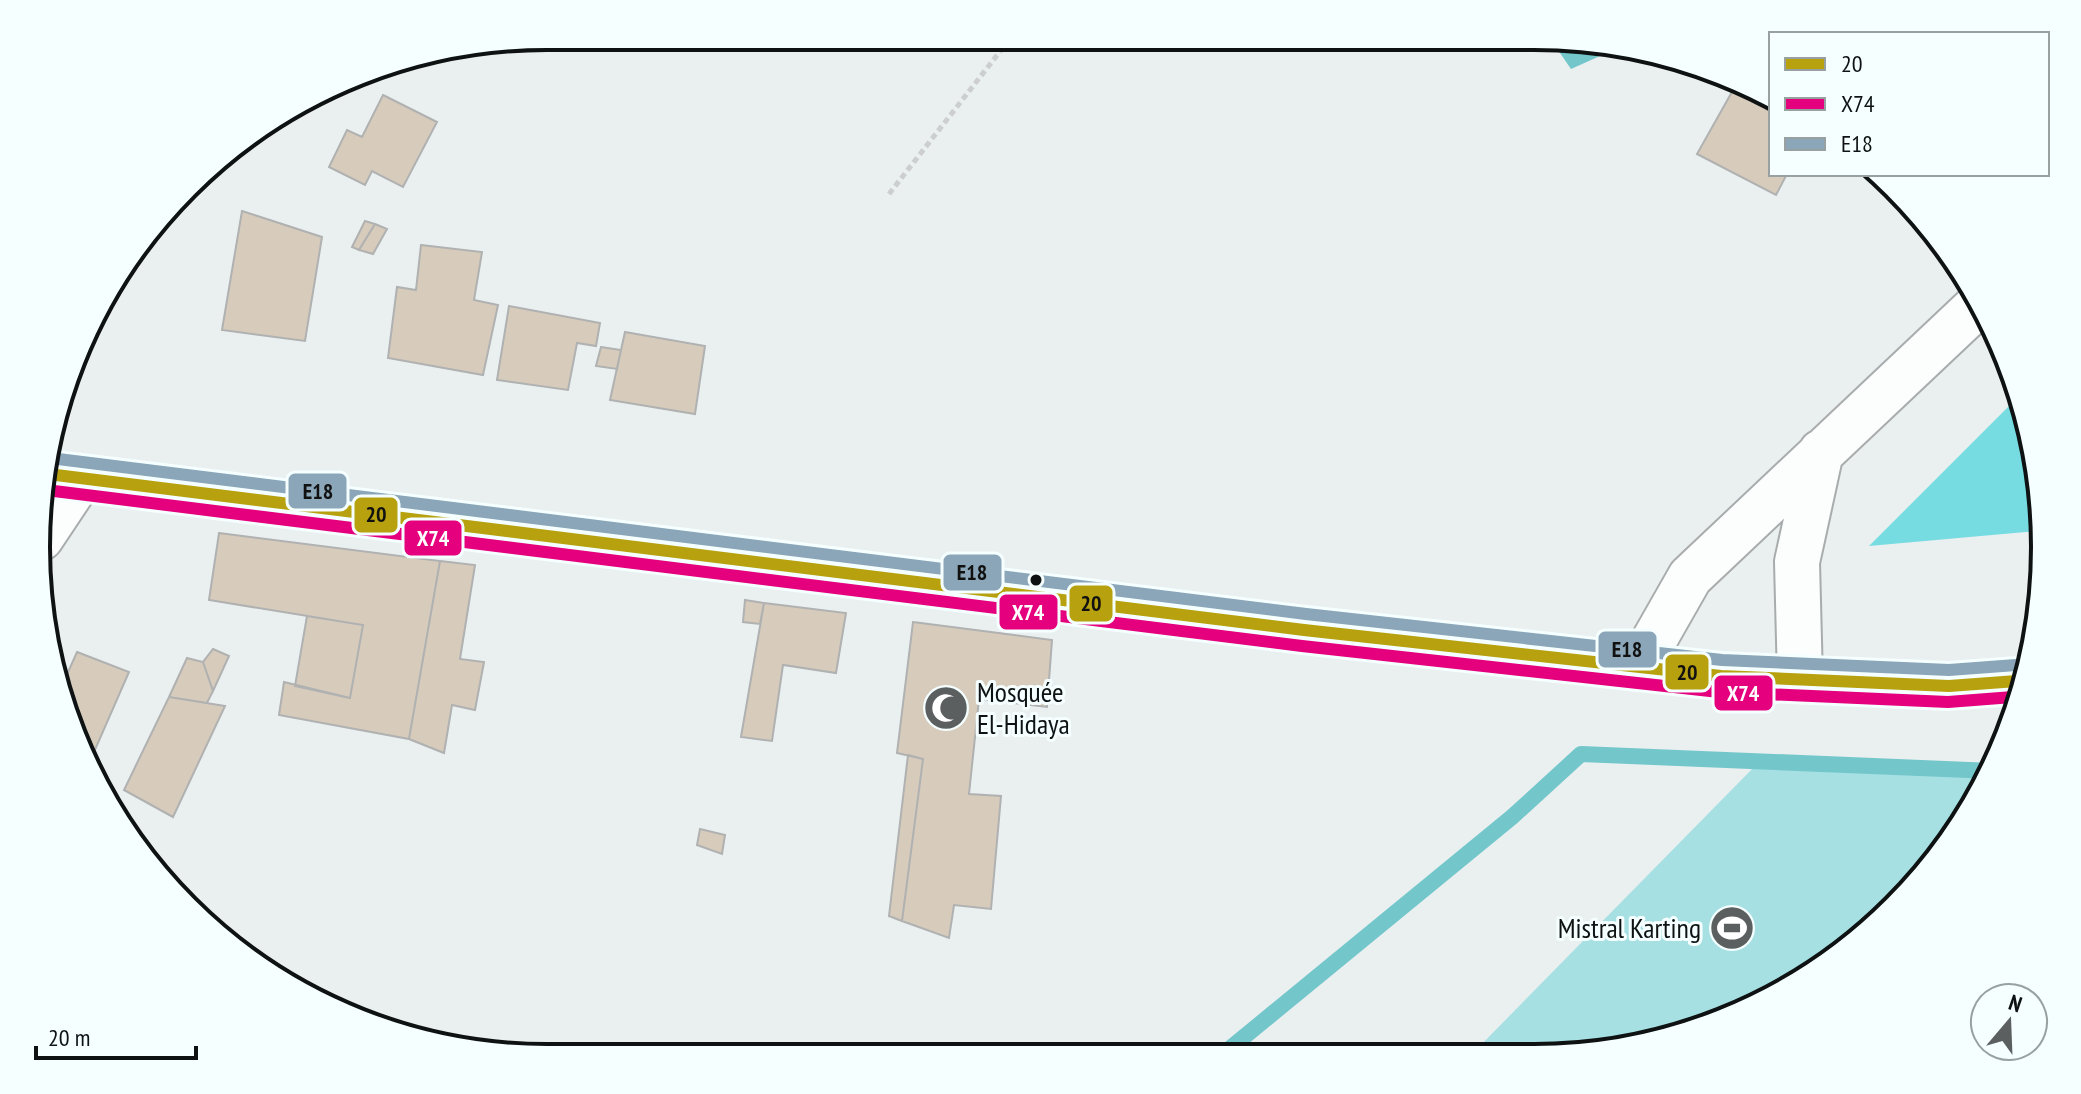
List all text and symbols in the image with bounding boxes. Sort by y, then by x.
legend [1769,32,2049,176]
text: 20 [1841,48,1863,79]
text: X74 [1841,88,1875,119]
text: E18 [1841,128,1873,159]
line badge: E18 [287,472,348,510]
text: E18 [303,477,333,505]
line badge: 20 [353,496,399,534]
text: 20 [365,500,387,528]
line badge: X74 [403,519,463,557]
text: X74 [417,524,450,552]
line badge: E18 [942,553,1003,592]
text: E18 [957,558,987,586]
unlabelled marker [1028,572,1044,588]
line badge: 20 [1068,584,1114,623]
text: 20 [1080,589,1102,617]
line badge: X74 [998,593,1059,631]
text: X74 [1012,598,1045,626]
line badge: E18 [1597,630,1658,669]
text: E18 [1612,635,1642,663]
line badge: 20 [1664,653,1710,691]
text: 20 [1676,658,1698,686]
place label: Mosquée El-Hidaya [977,673,1070,742]
line badge: X74 [1713,674,1774,712]
text: X74 [1727,679,1760,707]
mosque icon: Mosquée El-Hidaya [922,684,970,732]
sports icon: Mistral Karting [1708,904,1756,952]
place label: Mistral Karting [1558,909,1701,946]
north arrow [1969,982,2049,1062]
text: N [2005,988,2026,1018]
scale bar [36,1010,196,1060]
text: 20 m [48,1022,90,1053]

